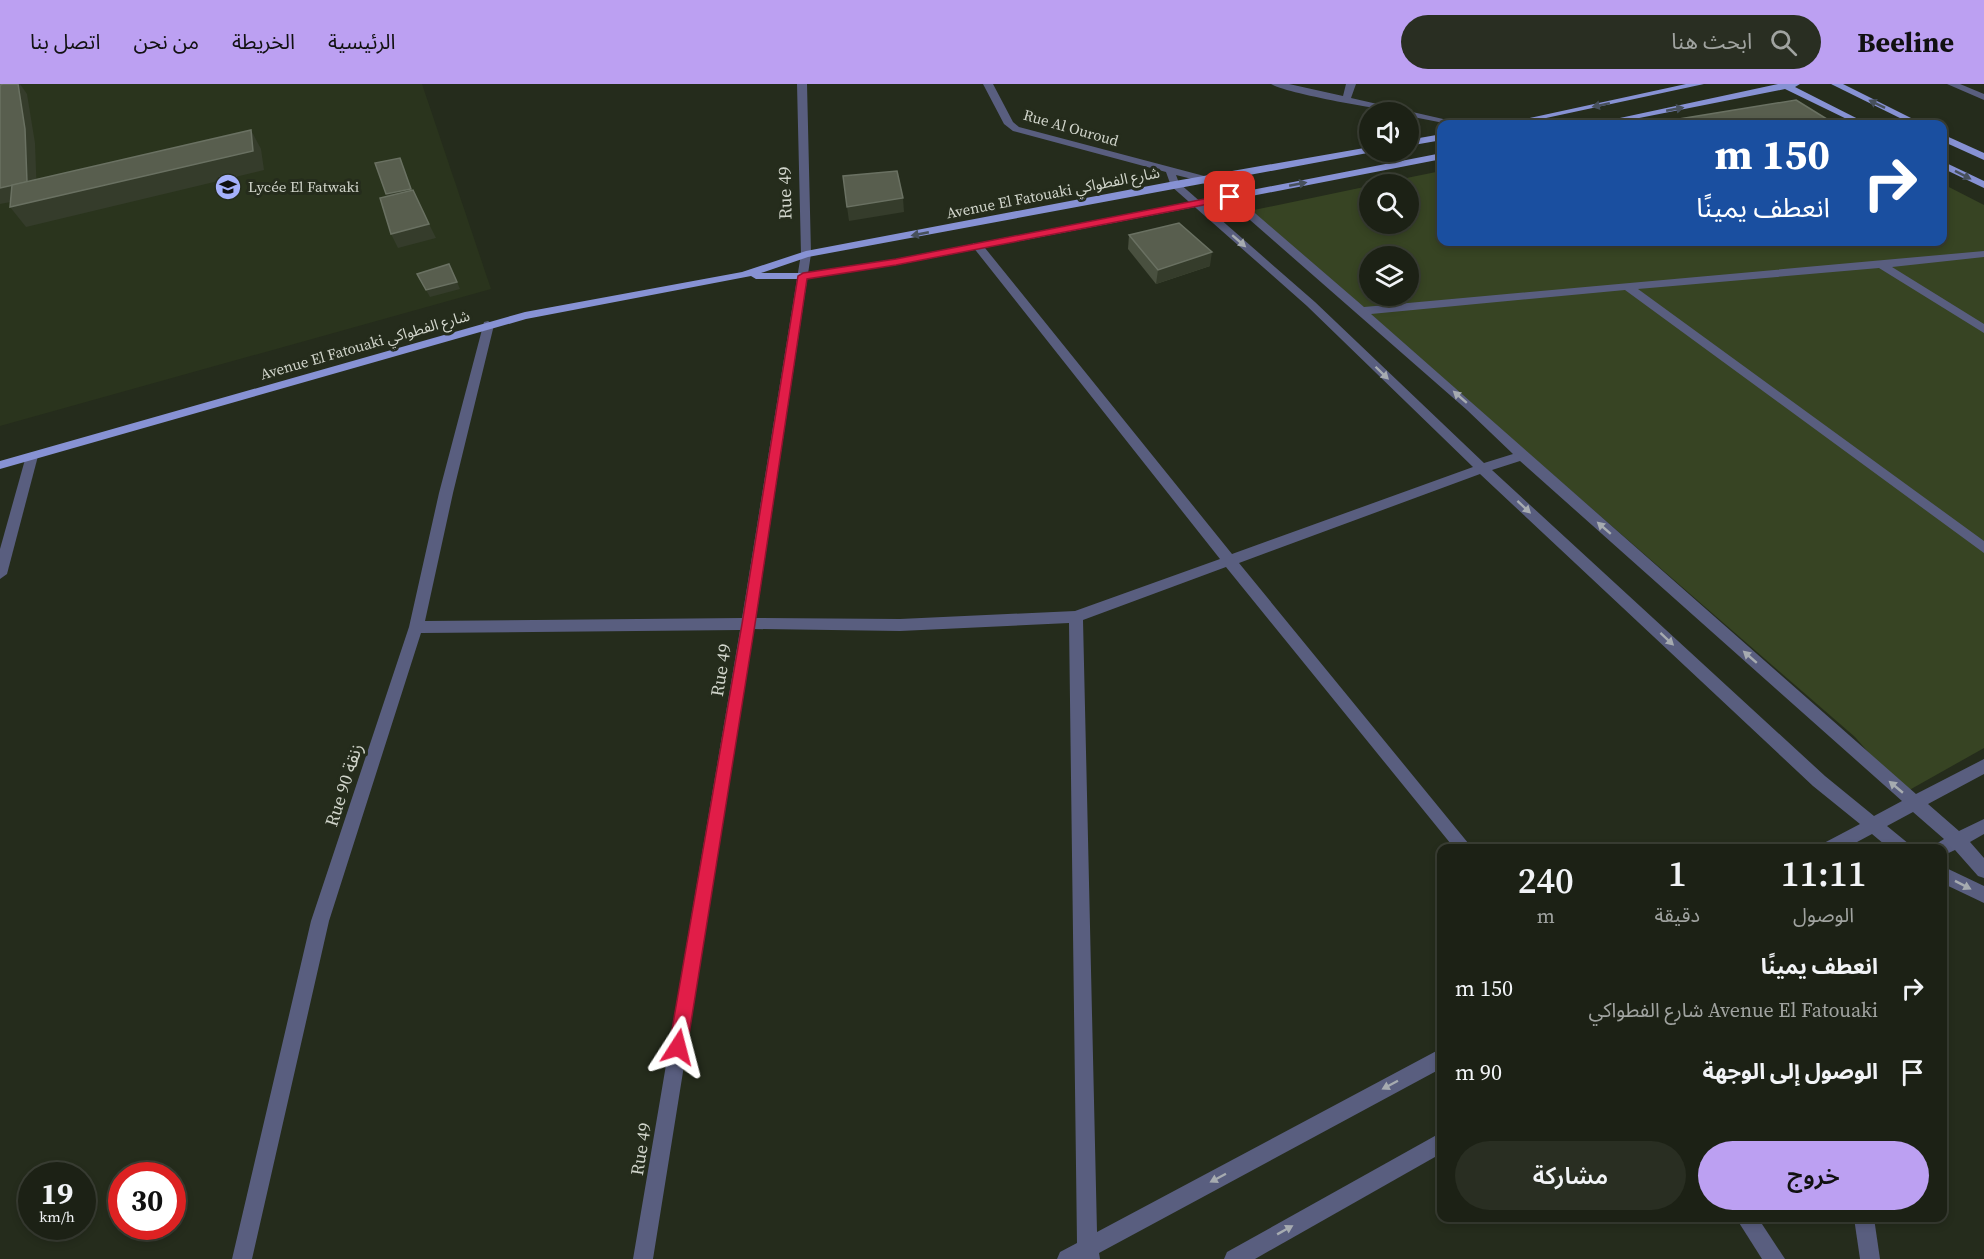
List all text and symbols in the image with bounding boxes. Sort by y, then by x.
search box [1401,15,1821,69]
text: Beeline [1857,23,1954,61]
text: ابحث هنا [1671,26,1752,56]
icon: search [1767,26,1800,59]
text: اتصل بنا [30,27,100,56]
text: من نحن [133,27,199,56]
text: الخريطة [232,27,295,56]
text: الرئيسية [328,27,395,56]
one-way arrow [1868,100,1885,109]
one-way arrow [1591,101,1610,110]
map controls [1359,102,1419,306]
button: sound [1359,102,1419,162]
street label: Rue Al Ouroud [1021,104,1122,151]
one-way arrow [1666,104,1685,113]
text: 150 m [1715,125,1830,183]
icon: right [1851,144,1929,222]
street label: Avenue El Fatouaki شارع الفطواكي [944,161,1162,225]
street label: Rue 49 [772,166,797,220]
one-way arrow [1955,170,1972,180]
pin [1204,171,1255,222]
school or university icon: Lycée El Fatwaki [213,172,243,202]
button: search [1359,174,1419,234]
place label: Lycée El Fatwaki [248,176,359,197]
one-way arrow [1289,179,1308,188]
icon: arrive [1213,180,1246,213]
text: انعطف يمينًا [1696,189,1830,226]
one-way arrow [910,230,929,239]
one-way arrow [1231,234,1246,247]
button: layers [1359,246,1419,306]
street label: Avenue El Fatouaki شارع الفطواكي [258,304,473,386]
one-way arrow [1375,366,1389,380]
one-way arrow [1453,391,1468,404]
one-way arrow [1516,500,1531,513]
one-way arrow [1597,522,1612,535]
one-way arrow [1659,632,1674,645]
street label: Rue 49 [704,642,737,698]
one-way arrow [1743,651,1758,664]
street label: Rue 90 زنقة [318,740,369,830]
one-way arrow [1888,782,1903,794]
text: 1 [1668,849,1687,898]
text: 11:11 [1781,849,1866,898]
text: 240 [1518,856,1574,905]
one-way arrow [1955,880,1972,890]
text: دقيقة [1654,901,1700,929]
text: الوصول [1793,901,1854,929]
text: m [1537,902,1555,930]
text: انعطف يمينًا [1761,951,1878,981]
icon: right [1896,972,1929,1005]
text: 150 m [1455,973,1513,1003]
text: Avenue El Fatouaki شارع الفطواكي [1589,996,1878,1024]
position arrow [646,1015,710,1079]
text: الوصول إلى الوجهة [1702,1056,1878,1086]
icon: arrive [1896,1056,1929,1089]
text: 90 m [1455,1057,1502,1087]
one-way arrow [1381,1080,1398,1090]
street label: Rue 49 [624,1121,657,1177]
button: مشاركة [1455,1141,1686,1210]
button: خروج [1698,1141,1929,1210]
speed limit sign: 30 [108,1162,186,1240]
text: 19 [41,1173,73,1214]
one-way arrow [1210,1173,1227,1183]
text: km/h [39,1206,75,1227]
one-way arrow [1277,1225,1294,1235]

